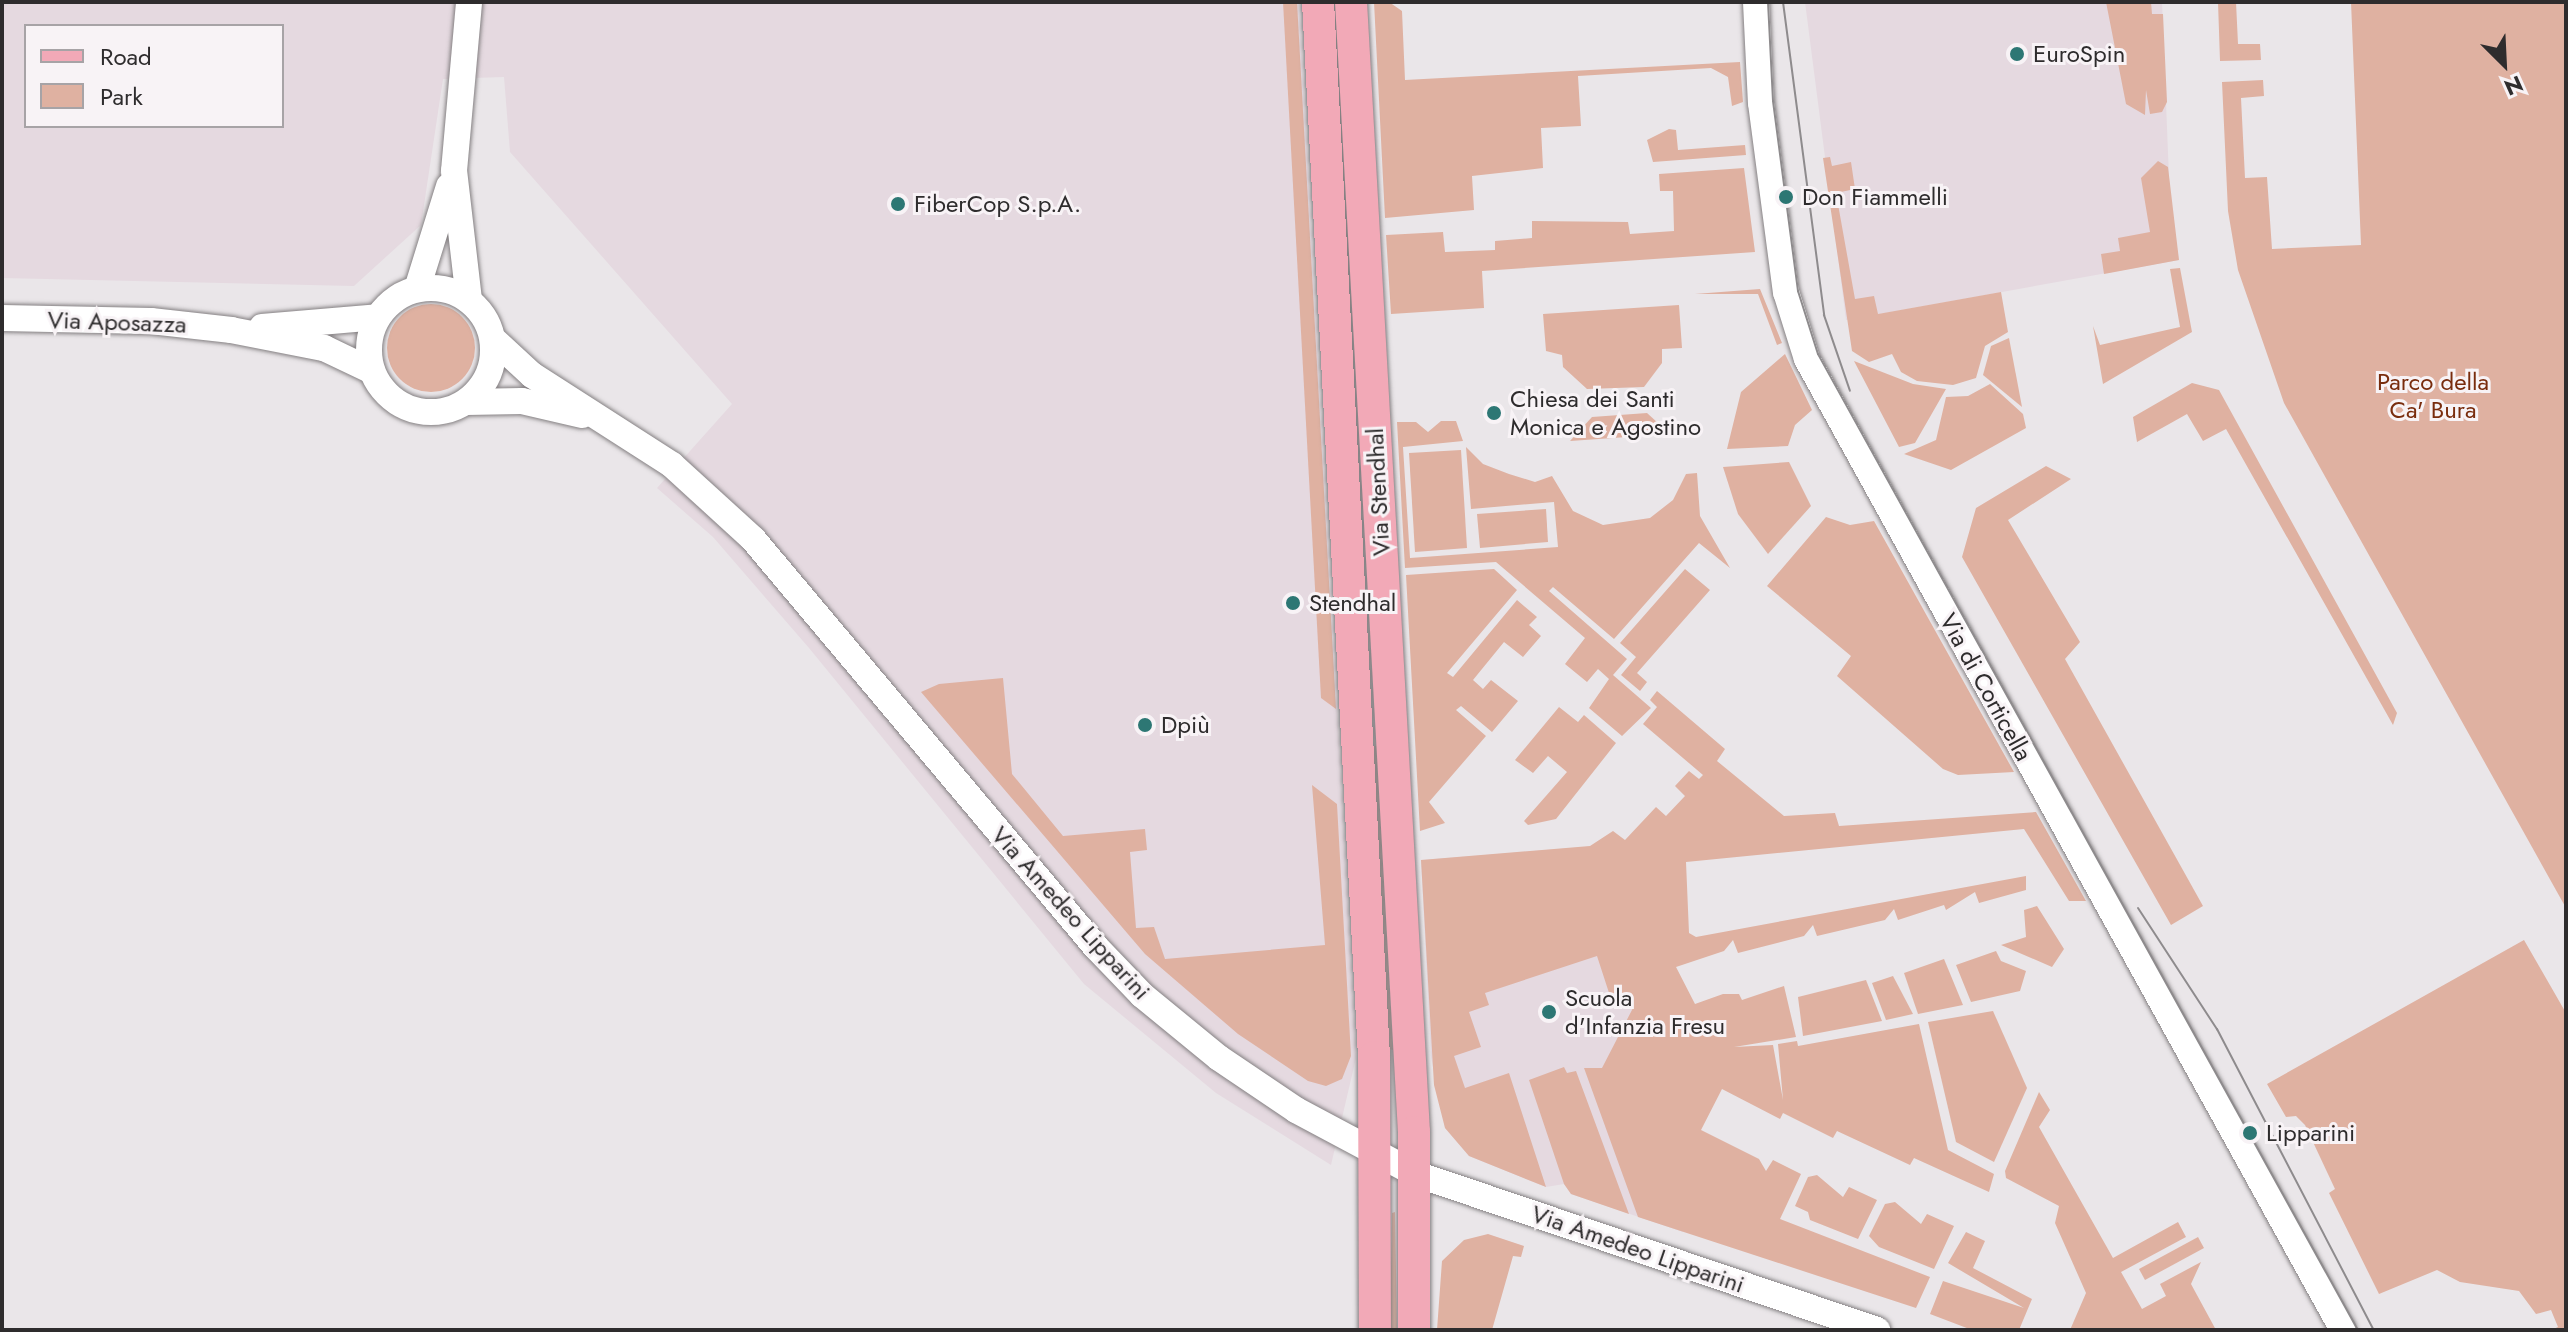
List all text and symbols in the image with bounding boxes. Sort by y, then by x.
legend [24,24,284,128]
north arrow [2464,24,2544,104]
text: Road [100,39,152,74]
place label: EuroSpin [2033,40,2125,68]
marker: EuroSpin [2008,45,2026,63]
text: N [2499,68,2528,104]
text: Park [100,79,143,114]
place label: Don Fiammelli [1802,183,1948,211]
marker: Don Fiammelli [1777,188,1795,206]
place label: FiberCop S.p.A. [914,190,1081,218]
marker: FiberCop S.p.A. [889,195,907,213]
street label: Via Aposazza [47,305,187,339]
park label: Parco della Ca' Bura [2377,368,2489,424]
place label: Chiesa dei Santi Monica e Agostino [1510,385,1701,441]
marker: Chiesa dei Santi Monica e Agostino [1485,404,1503,422]
street label: Via Stendhal [1360,427,1396,557]
place label: Stendhal [1309,589,1396,617]
marker: Stendhal [1284,594,1302,612]
street label: Via di Corticella [1934,608,2038,766]
place label: Dpiù [1161,711,1210,739]
marker: Dpiù [1136,716,1154,734]
street label: Via Amedeo Lipparini [986,820,1156,1006]
place label: Scuola d'Infanzia Fresu [1565,984,1725,1040]
marker: Scuola d'Infanzia Fresu [1540,1003,1558,1021]
place label: Lipparini [2266,1119,2355,1147]
marker: Lipparini [2241,1124,2259,1142]
street label: Via Amedeo Lipparini [1528,1199,1748,1299]

